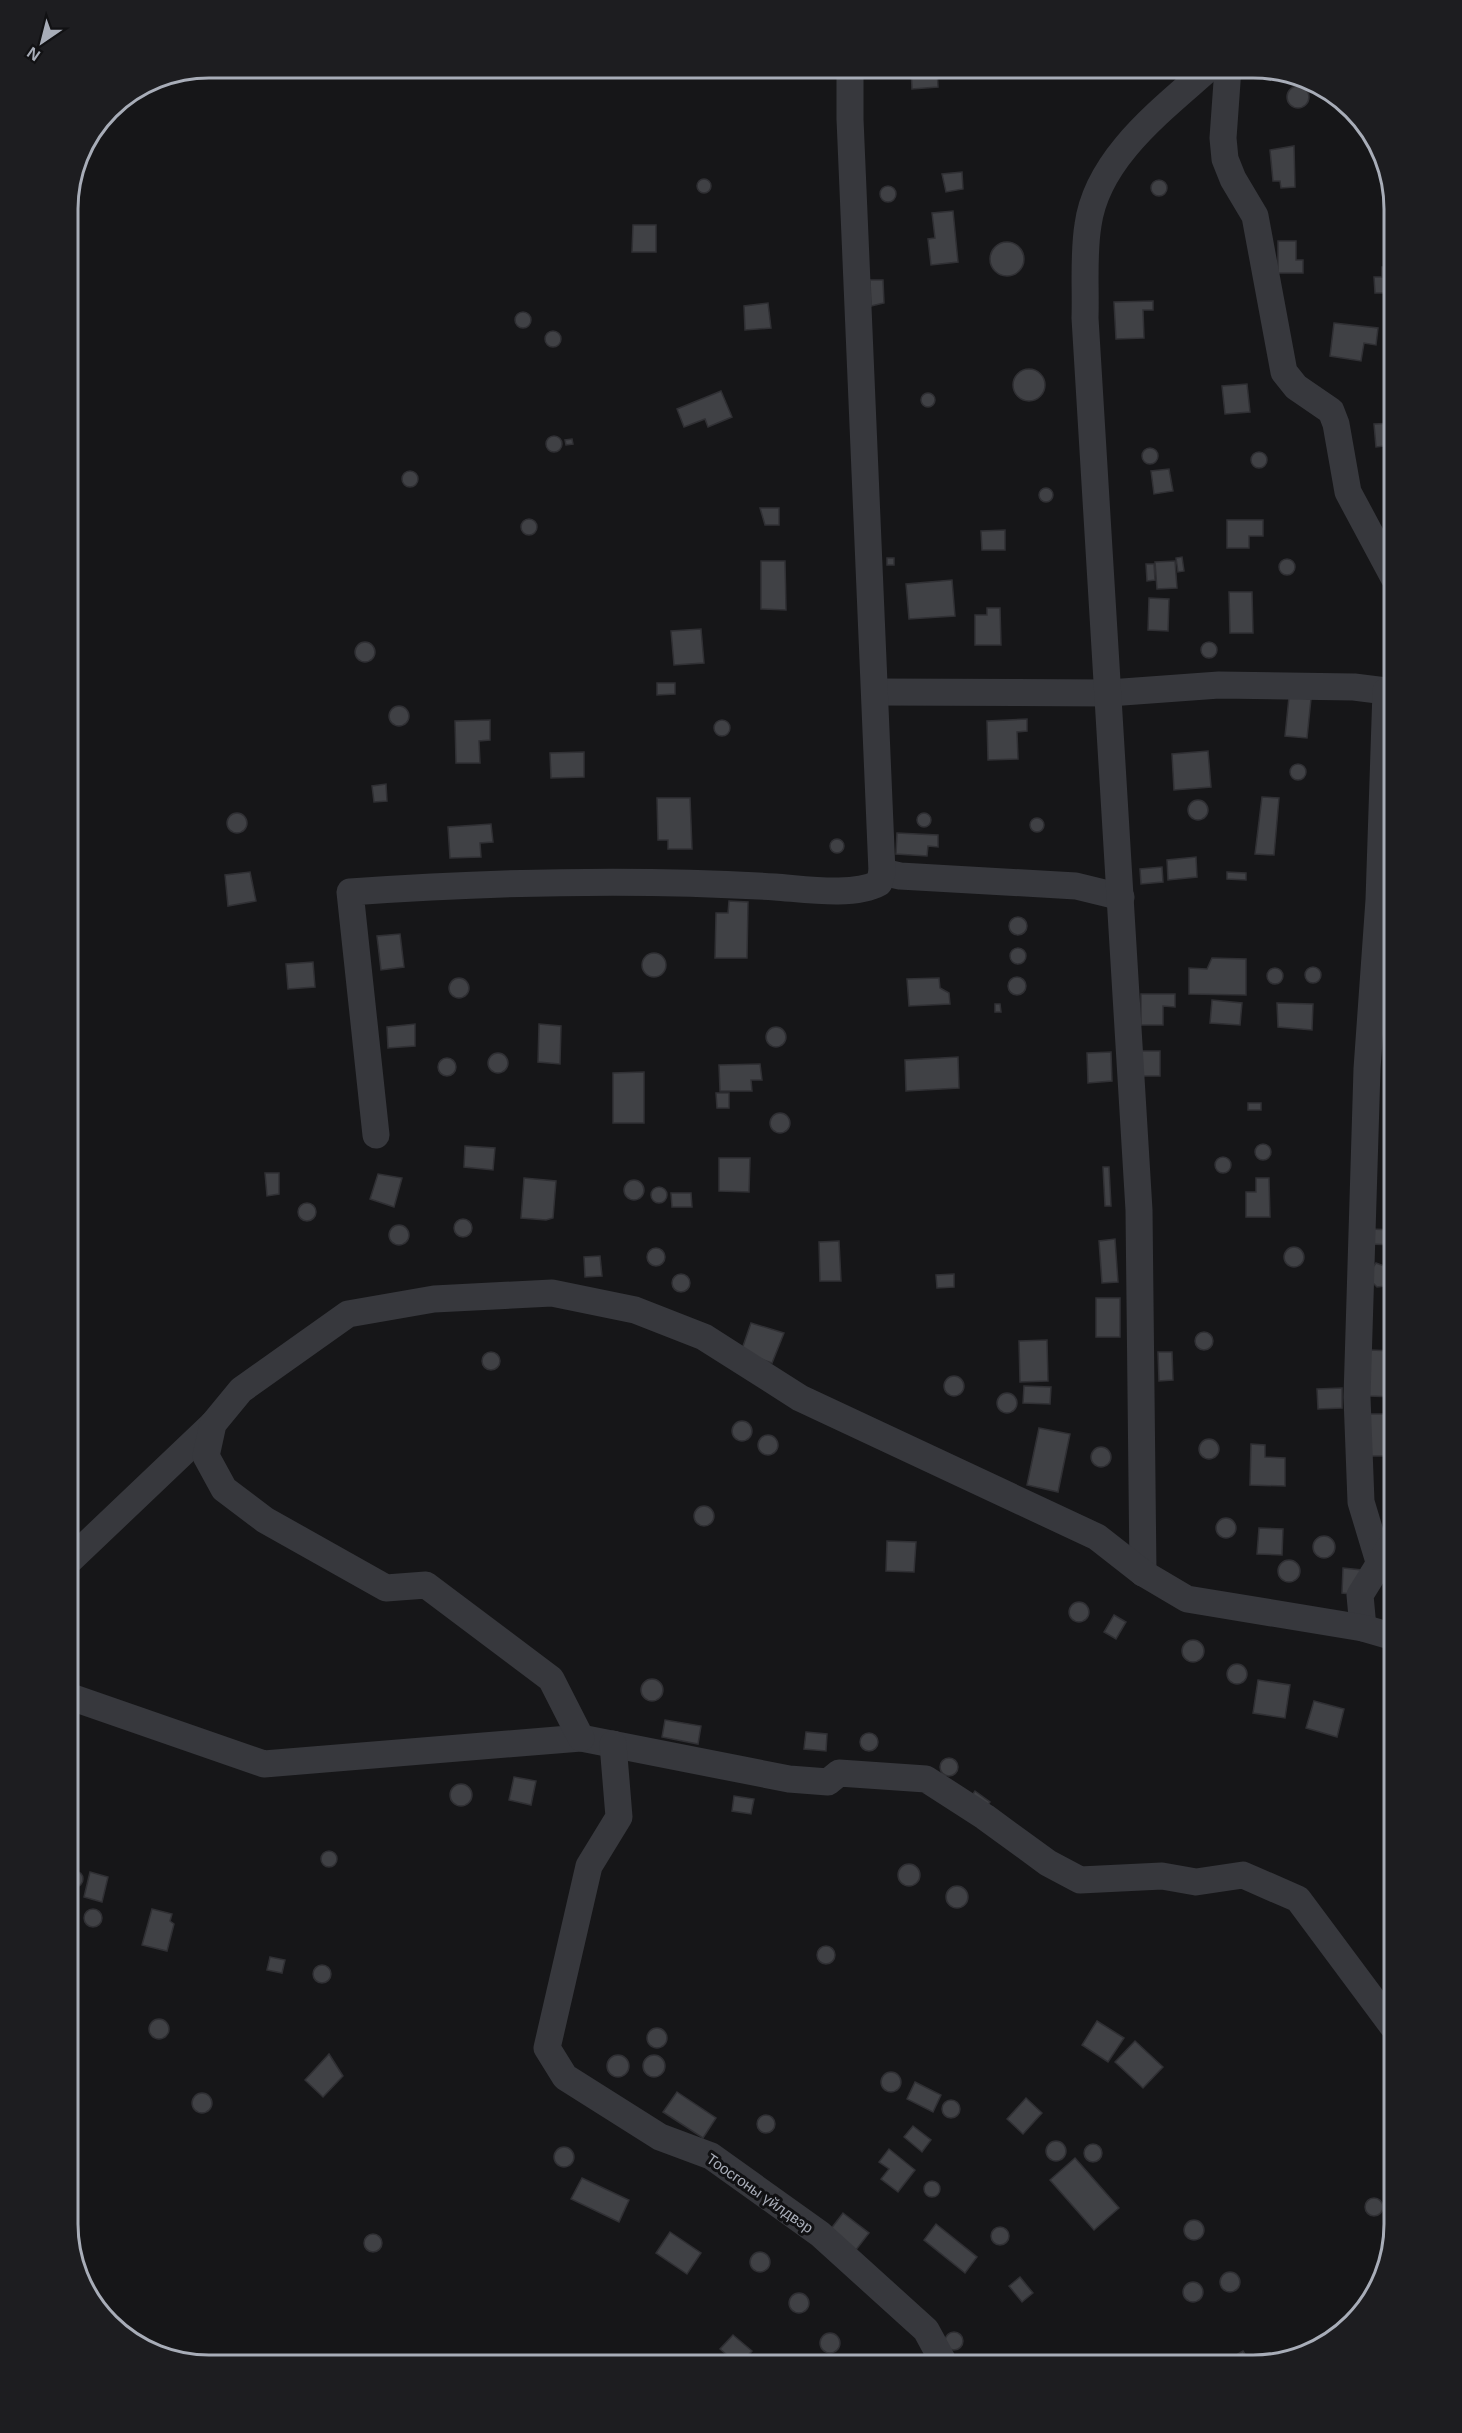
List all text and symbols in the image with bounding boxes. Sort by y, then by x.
north arrow [12,12,72,72]
text: N [24,44,43,64]
street label: Тоосгоны үйлдвэр [703,2150,817,2236]

